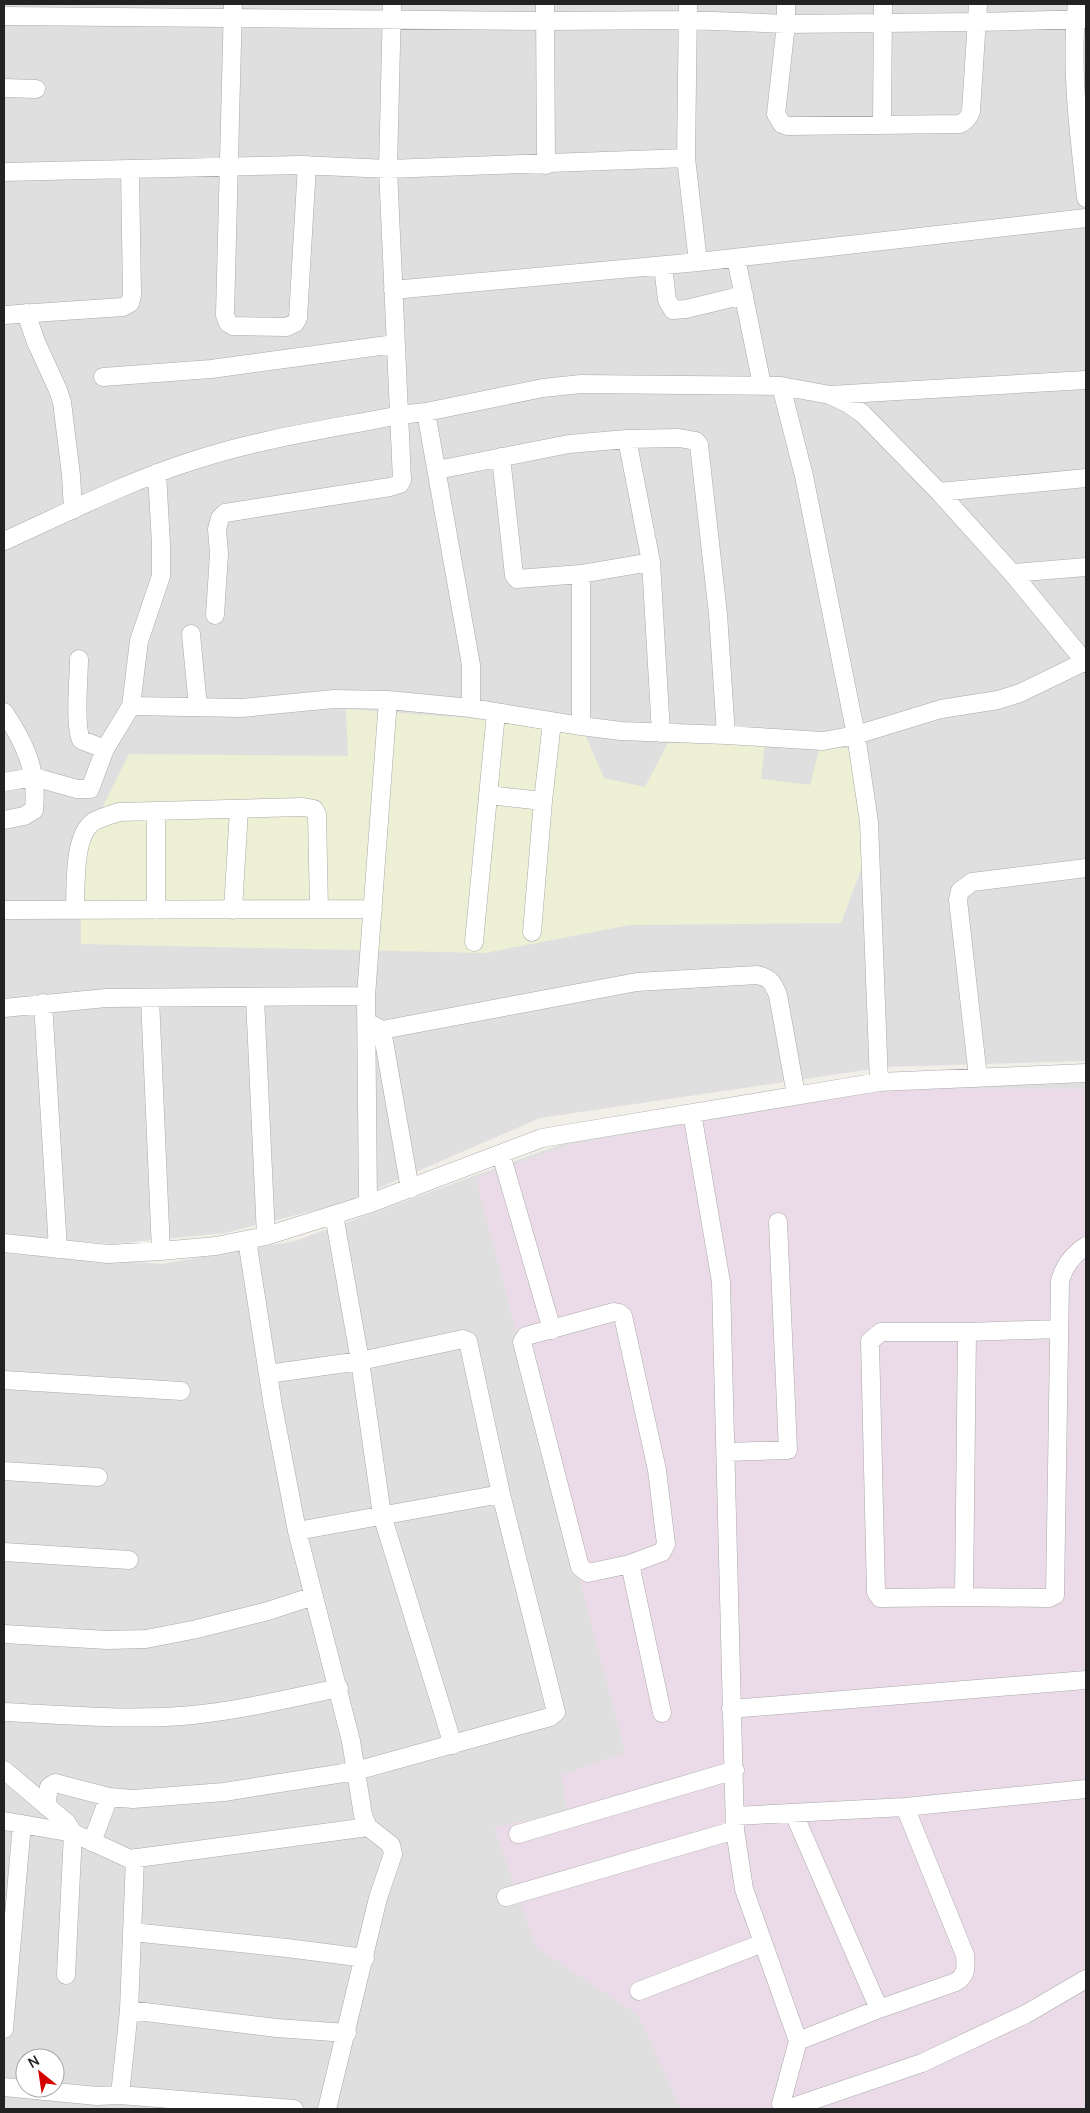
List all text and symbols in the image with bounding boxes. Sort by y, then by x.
north arrow [15,2048,65,2098]
text: N [24,2051,42,2072]

